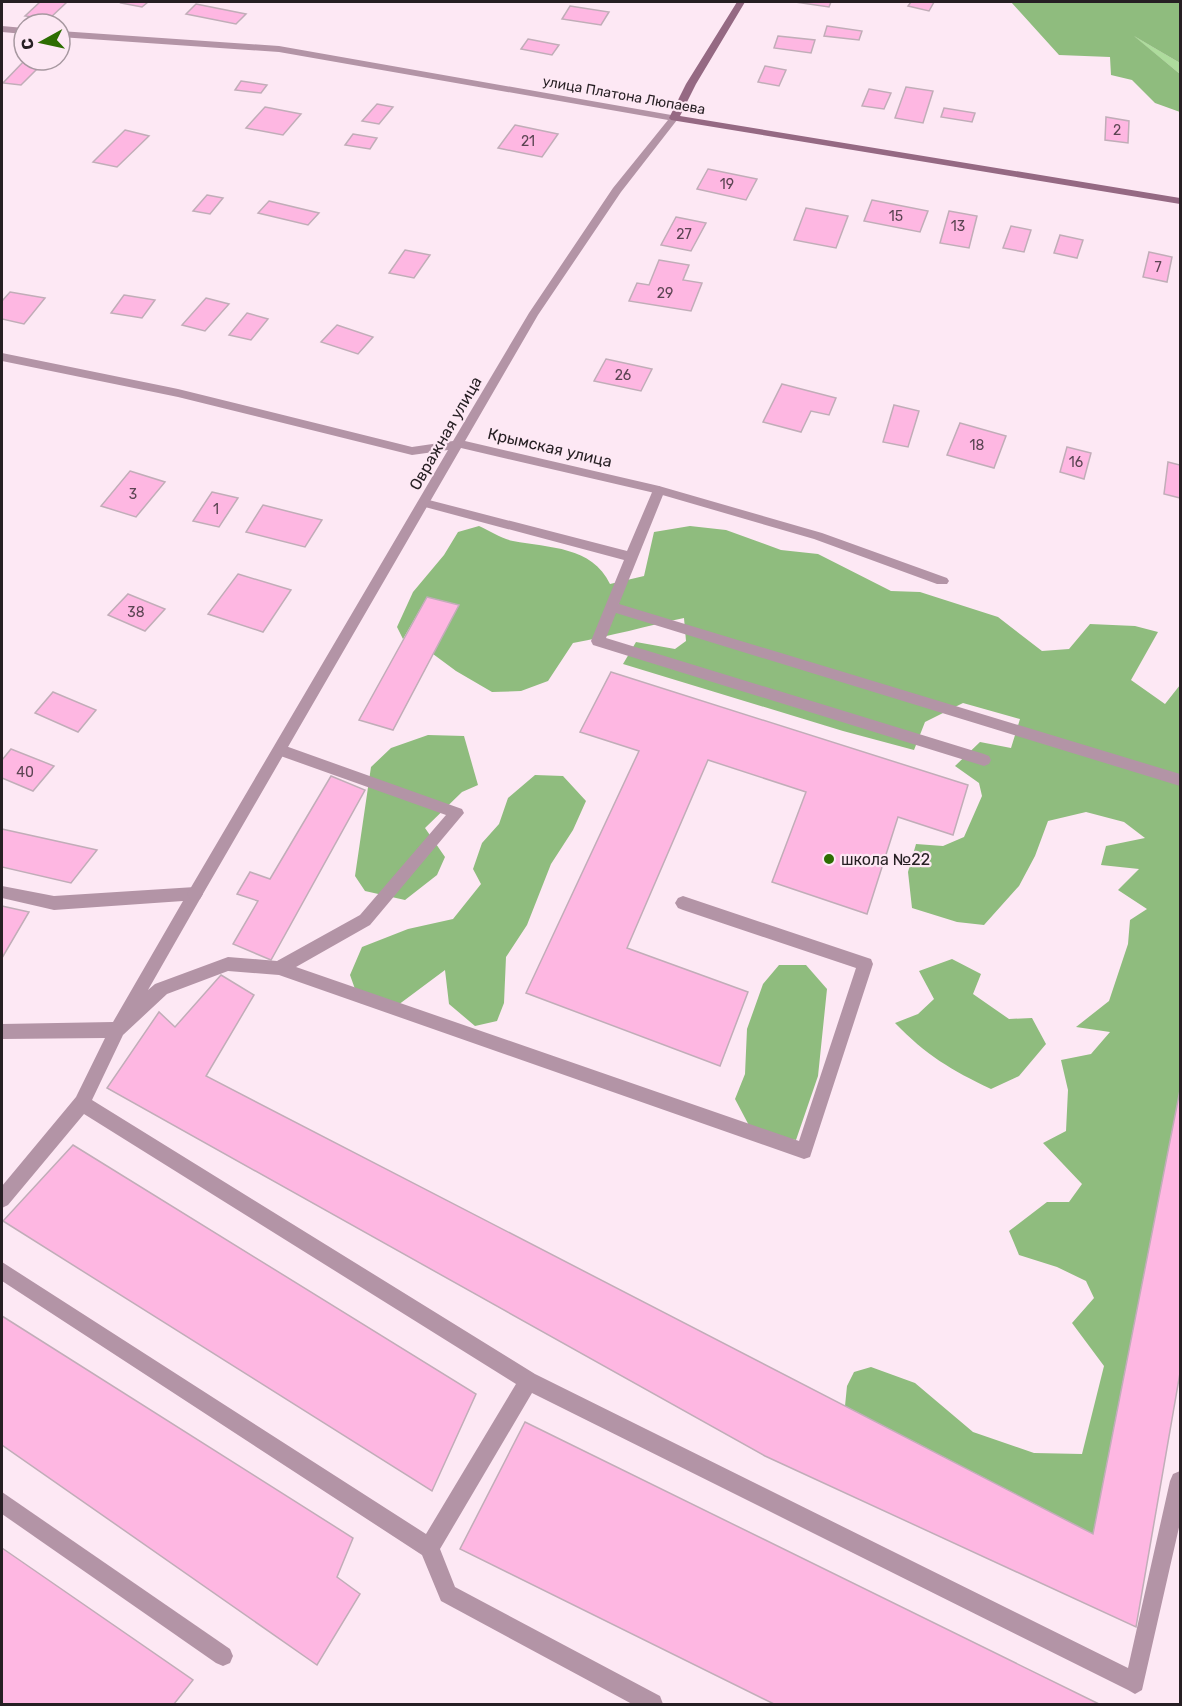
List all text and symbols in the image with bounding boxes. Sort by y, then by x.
north arrow [12,12,72,72]
text: С [17,37,38,51]
street label: улица Платона Люпаева [541,73,707,118]
house number: 2 [1113,122,1121,139]
house number: 21 [521,133,535,150]
house number: 19 [720,176,734,193]
house number: 15 [889,208,903,225]
house number: 13 [951,218,965,235]
house number: 27 [676,226,692,243]
house number: 7 [1154,259,1162,276]
house number: 29 [657,285,673,302]
house number: 26 [615,367,631,384]
street label: Овражная улица [405,373,486,494]
street label: Крымская улица [486,424,614,471]
house number: 18 [970,437,985,454]
house number: 16 [1069,454,1083,471]
house number: 3 [129,486,137,503]
house number: 1 [213,501,219,518]
house number: 38 [127,604,145,621]
house number: 40 [16,764,34,781]
place label: школа №22 [841,850,930,869]
marker: школа №22 [822,852,836,866]

